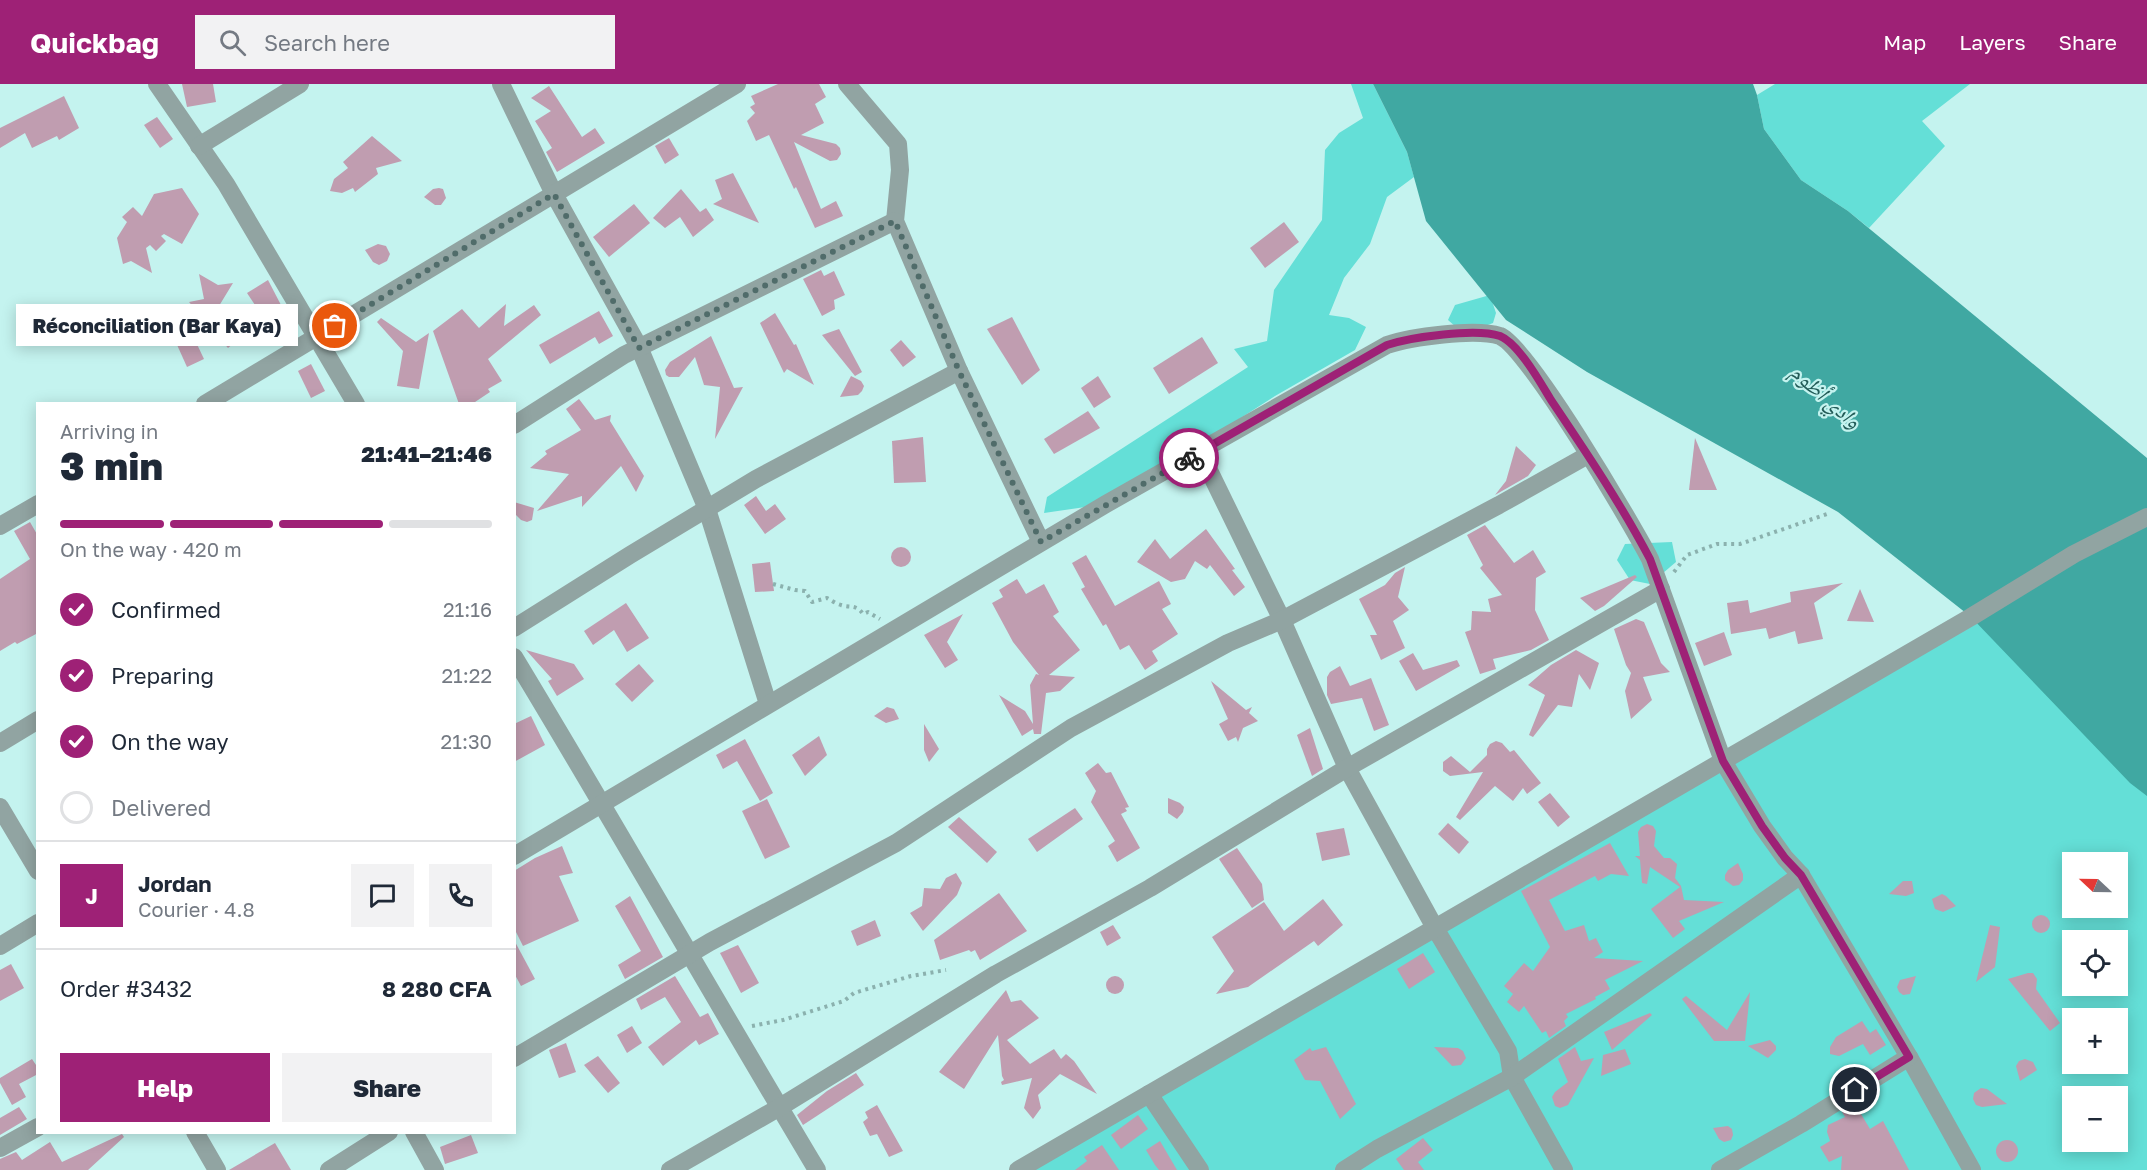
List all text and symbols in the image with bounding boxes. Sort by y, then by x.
search box [195,15,615,69]
text: Quickbag [30,26,159,59]
icon: search [216,26,249,59]
text: Search here [264,29,390,56]
text: Map [1883,29,1926,55]
text: Layers [1959,29,2026,55]
text: Share [2059,29,2117,55]
pin [309,300,360,351]
callout: Réconciliation (Bar Kaya) [17,305,299,347]
icon: bag [318,309,351,342]
text: Réconciliation (Bar Kaya) [32,313,282,337]
water label: وادي أظوم [1783,358,1867,437]
text: Arriving in [60,419,158,443]
courier [1159,428,1219,488]
text: 21:41–21:46 [361,440,492,467]
text: 3 min [60,442,163,489]
icon: bike [1173,442,1206,475]
text: On the way · 420 m [60,537,242,561]
icon: check [60,593,93,626]
text: Confirmed [111,596,221,623]
text: 21:16 [443,597,492,621]
icon: check [60,659,93,692]
text: Preparing [111,662,214,689]
text: 21:22 [442,663,492,687]
icon: check [60,725,93,758]
text: On the way [111,728,229,755]
text: 21:30 [441,729,492,753]
text: Delivered [111,794,211,821]
north arrow [2062,852,2128,918]
map controls [2062,852,2128,1152]
button: chat [351,864,414,927]
button: phone [429,864,492,927]
text: Jordan [138,870,212,897]
text: J [85,882,98,909]
text: Courier · 4.8 [138,897,255,921]
button: locate [2062,930,2128,996]
text: Order #3432 [60,975,192,1002]
text: 8 280 CFA [382,975,492,1002]
button: + [2062,1008,2128,1074]
button: Help [60,1053,270,1122]
button: Share [282,1053,492,1122]
pin [1829,1064,1880,1115]
icon: home [1838,1073,1871,1106]
button: − [2062,1086,2128,1152]

